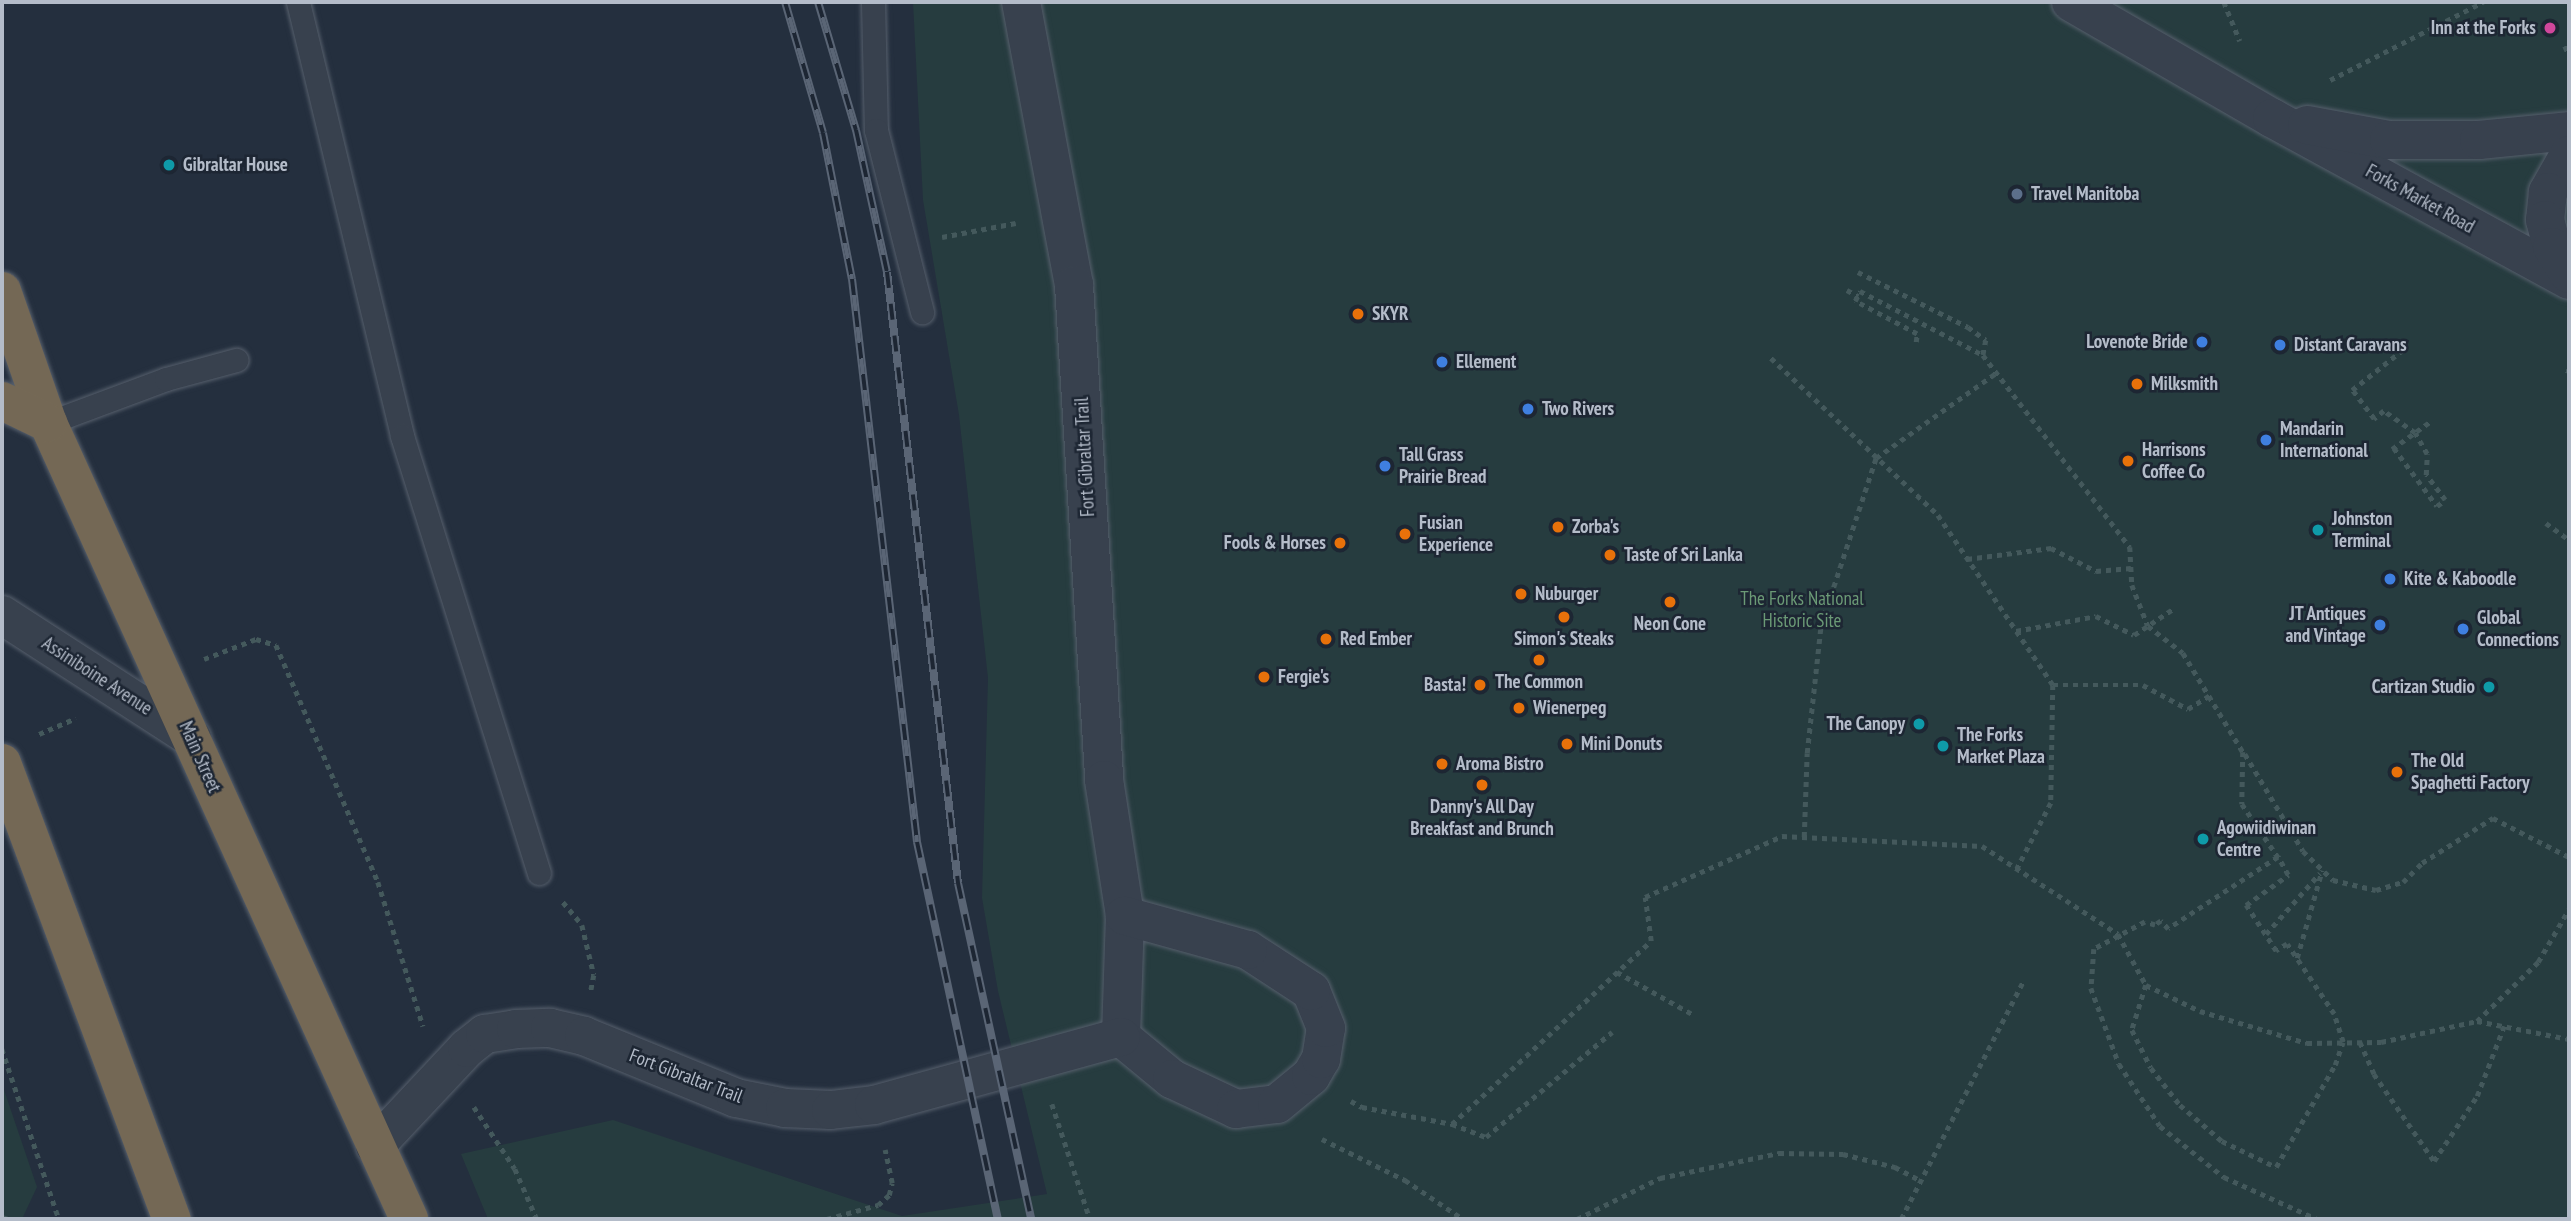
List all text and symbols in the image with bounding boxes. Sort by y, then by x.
place label: Inn at the Forks [2431,17,2536,39]
marker: Inn at the Forks [2542,20,2558,36]
place label: Gibraltar House [183,154,288,176]
marker: Gibraltar House [161,157,177,173]
street label: Forks Market Road [2362,160,2478,238]
place label: Travel Manitoba [2031,183,2139,205]
marker: Travel Manitoba [2009,186,2025,202]
place label: SKYR [1372,303,1408,325]
marker: SKYR [1350,306,1366,322]
place label: Lovenote Bride [2086,331,2188,353]
marker: Lovenote Bride [2194,334,2210,350]
place label: Distant Caravans [2294,334,2407,356]
marker: Distant Caravans [2272,337,2288,353]
place label: Ellement [1456,351,1516,373]
marker: Ellement [1434,354,1450,370]
place label: Milksmith [2151,373,2218,395]
marker: Milksmith [2129,376,2145,392]
street label: Fort Gibraltar Trail [1070,396,1100,518]
place label: Two Rivers [1542,398,1614,420]
marker: Two Rivers [1520,401,1536,417]
place label: Mandarin International [2280,418,2368,462]
marker: Mandarin International [2258,432,2274,448]
place label: Harrisons Coffee Co [2142,439,2206,483]
place label: Tall Grass Prairie Bread [1399,444,1486,488]
marker: Harrisons Coffee Co [2120,453,2136,469]
marker: Tall Grass Prairie Bread [1377,458,1393,474]
place label: Johnston Terminal [2332,508,2392,552]
place label: Fusian Experience [1419,512,1493,556]
place label: Zorba's [1572,516,1619,538]
marker: Zorba's [1550,519,1566,535]
marker: Johnston Terminal [2310,522,2326,538]
marker: Fusian Experience [1397,526,1413,542]
place label: Fools & Horses [1224,532,1326,554]
marker: Fools & Horses [1332,535,1348,551]
place label: Taste of Sri Lanka [1624,544,1743,566]
marker: Taste of Sri Lanka [1602,547,1618,563]
place label: Kite & Kaboodle [2404,568,2516,590]
marker: Kite & Kaboodle [2382,571,2398,587]
place label: Nuburger [1535,583,1598,605]
marker: Nuburger [1513,586,1529,602]
park label: The Forks National Historic Site [1740,588,1864,632]
marker: Neon Cone [1662,594,1678,610]
place label: JT Antiques and Vintage [2285,603,2366,647]
place label: Global Connections [2477,607,2559,651]
marker: Simon's Steaks [1556,609,1572,625]
place label: Neon Cone [1634,613,1706,635]
marker: JT Antiques and Vintage [2372,617,2388,633]
marker: Global Connections [2455,621,2471,637]
place label: Red Ember [1340,628,1412,650]
place label: Simon's Steaks [1514,628,1614,650]
marker: Red Ember [1318,631,1334,647]
street label: Assiniboine Avenue [37,632,157,720]
marker: The Common [1531,652,1547,668]
place label: Fergie's [1278,666,1329,688]
marker: Fergie's [1256,669,1272,685]
place label: The Common [1495,671,1583,693]
place label: Basta! [1424,674,1466,696]
place label: Cartizan Studio [2372,676,2475,698]
marker: Basta! [1472,677,1488,693]
marker: Cartizan Studio [2481,679,2497,695]
place label: Wienerpeg [1533,697,1606,719]
marker: Wienerpeg [1511,700,1527,716]
place label: The Canopy [1826,713,1905,735]
marker: The Canopy [1911,716,1927,732]
street label: Main Street [174,718,226,796]
place label: The Forks Market Plaza [1957,724,2045,768]
place label: Mini Donuts [1581,733,1662,755]
marker: Mini Donuts [1559,736,1575,752]
marker: The Forks Market Plaza [1935,738,1951,754]
place label: The Old Spaghetti Factory [2411,750,2529,794]
place label: Aroma Bistro [1456,753,1544,775]
marker: Aroma Bistro [1434,756,1450,772]
marker: The Old Spaghetti Factory [2389,764,2405,780]
marker: Danny's All Day Breakfast and Brunch [1474,777,1490,793]
place label: Danny's All Day Breakfast and Brunch [1410,796,1554,840]
place label: Agowiidiwinan Centre [2217,817,2316,861]
marker: Agowiidiwinan Centre [2195,831,2211,847]
street label: Fort Gibraltar Trail [626,1044,746,1108]

